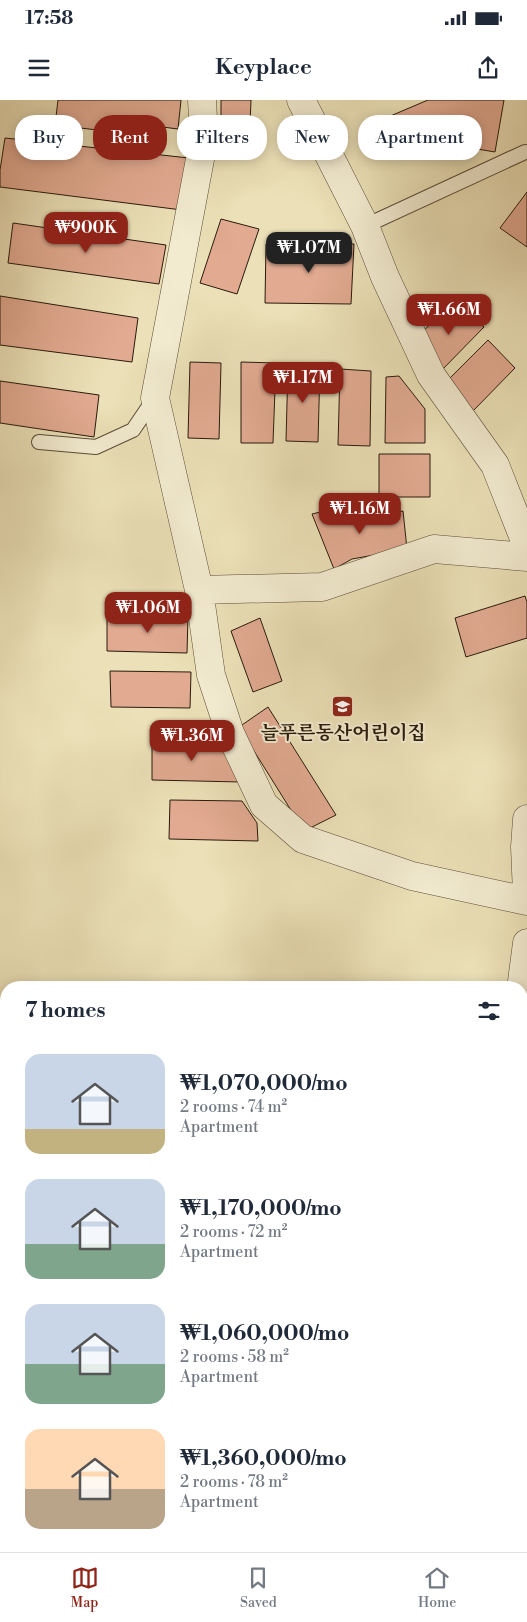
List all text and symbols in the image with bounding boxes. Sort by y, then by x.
text: 17:58 [25,6,73,30]
icon: menu [25,54,53,82]
text: Keyplace [215,54,312,81]
icon: share [474,54,502,82]
chip: Buy [15,115,83,160]
chip: Rent [93,115,167,160]
chip: Filters [177,115,267,160]
chip: New [277,115,348,160]
chip: Apartment [358,115,482,160]
pin: ₩900K [51,212,121,254]
text: ₩900K [55,218,117,238]
pin: ₩1.07M [268,232,350,274]
text: ₩1.07M [277,238,341,258]
pin: ₩1.66M [408,294,490,336]
text: ₩1.66M [417,300,481,320]
pin: ₩1.17M [262,362,344,404]
text: ₩1.17M [273,368,333,388]
pin: ₩1.16M [319,492,401,535]
text: ₩1.16M [330,499,390,519]
pin: ₩1.06M [107,592,189,634]
text: ₩1.06M [116,598,180,618]
school or university icon: 늘푸른동산어린이집 [331,695,355,719]
pin: ₩1.36M [151,720,233,762]
place label: 늘푸른동산어린이집 [260,721,426,745]
text: ₩1.36M [161,726,223,746]
icon: filters [475,997,503,1025]
text: 7 homes [25,998,106,1024]
text: ₩1,070,000/mo [180,1071,348,1097]
icon: home [65,1074,125,1134]
text: 2 rooms · 74 m² [180,1097,287,1117]
text: Apartment [180,1117,259,1137]
text: ₩1,170,000/mo [180,1196,342,1222]
icon: home [65,1199,125,1259]
text: 2 rooms · 72 m² [180,1222,287,1242]
text: Apartment [180,1242,259,1262]
text: ₩1,060,000/mo [180,1321,349,1347]
icon: home [65,1324,125,1384]
text: 2 rooms · 58 m² [180,1347,289,1367]
text: Apartment [180,1367,259,1387]
text: ₩1,360,000/mo [180,1446,347,1472]
icon: home [65,1449,125,1509]
text: 2 rooms · 78 m² [180,1472,288,1492]
text: Apartment [180,1492,259,1512]
tab: Map [71,1564,99,1612]
tab: Saved [240,1564,277,1612]
tab: Home [418,1564,456,1612]

